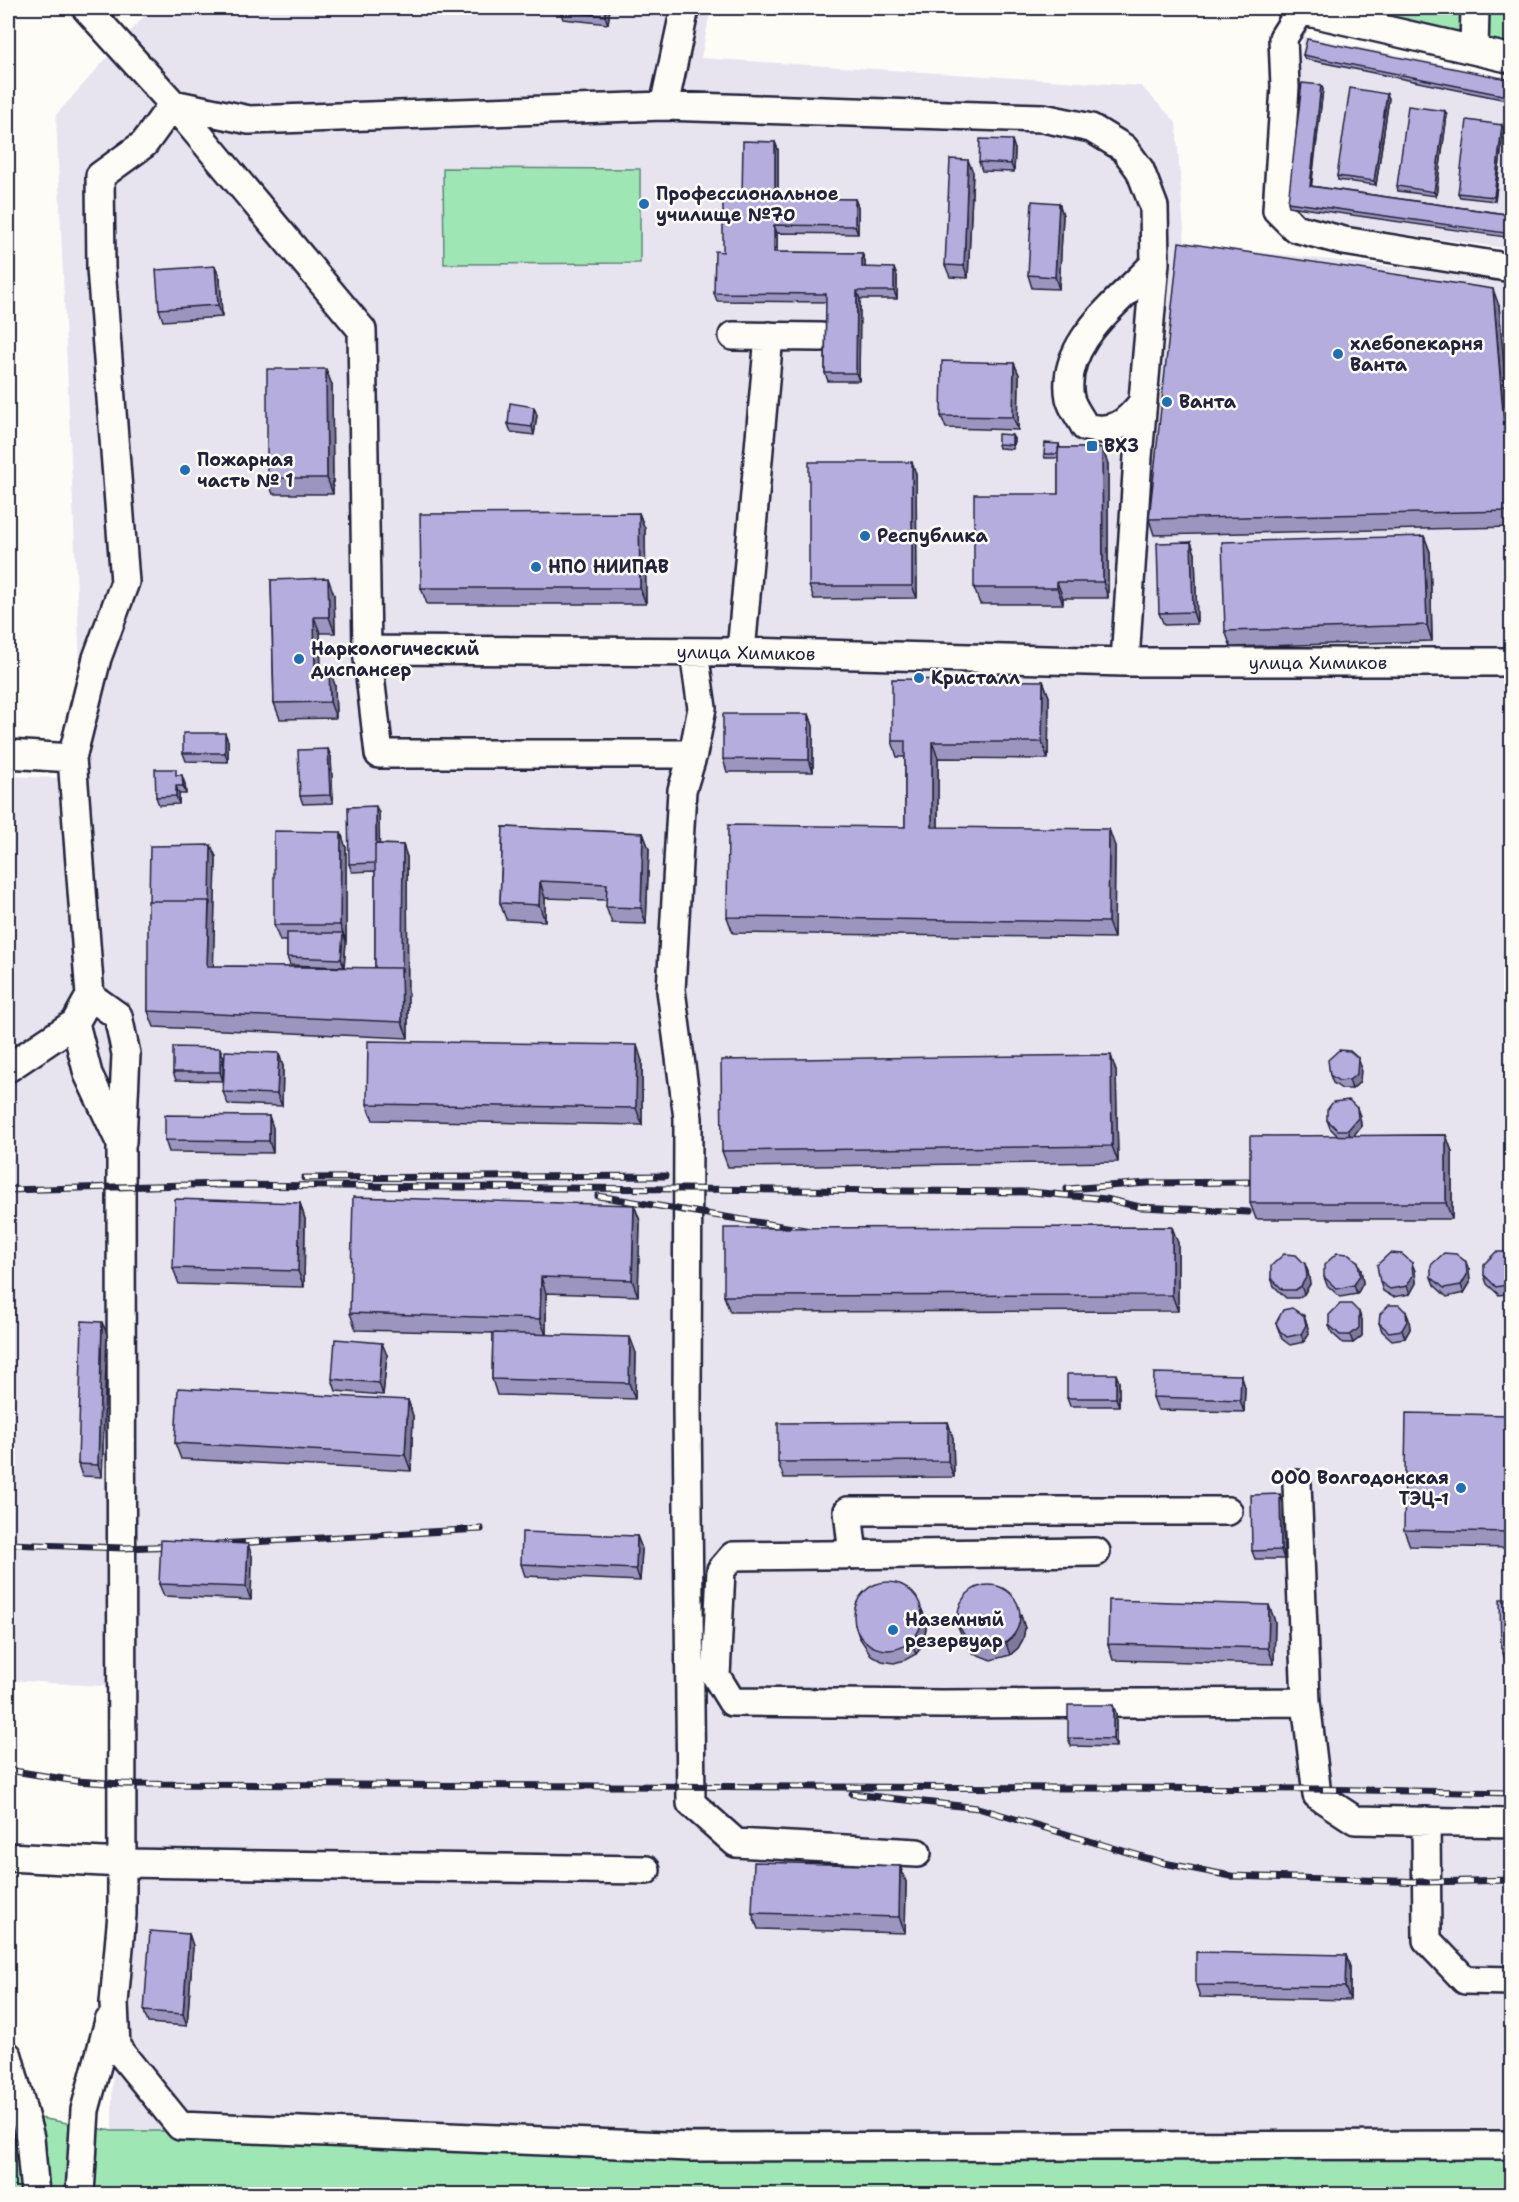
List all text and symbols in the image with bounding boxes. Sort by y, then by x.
place label: Профессиональное училище №70 [656,182,839,227]
marker: Профессиональное училище №70 [637,197,651,211]
place label: хлебопекарня Ванта [1350,332,1483,377]
marker: хлебопекарня Ванта [1331,347,1345,361]
place label: Ванта [1179,390,1237,414]
marker: Ванта [1160,395,1174,409]
place label: ВХЗ [1104,434,1139,458]
marker: ВХЗ [1085,439,1099,453]
place label: Пожарная часть № 1 [197,448,294,493]
marker: Пожарная часть № 1 [178,463,192,477]
place label: Республика [877,524,989,548]
marker: Республика [858,529,872,543]
place label: НПО НИИПАВ [548,555,669,579]
marker: НПО НИИПАВ [529,560,543,574]
place label: Наркологический диспансер [311,637,480,682]
street label: улица Химиков [676,640,816,666]
street label: улица Химиков [1249,651,1387,675]
marker: Наркологический диспансер [292,652,306,666]
place label: Кристалл [931,666,1020,690]
marker: Кристалл [912,671,926,685]
place label: ООО Волгодонская ТЭЦ-1 [1271,1466,1449,1511]
marker: ООО Волгодонская ТЭЦ-1 [1454,1481,1468,1495]
place label: Наземный резервуар [905,1608,1005,1653]
marker: Наземный резервуар [886,1623,900,1637]

